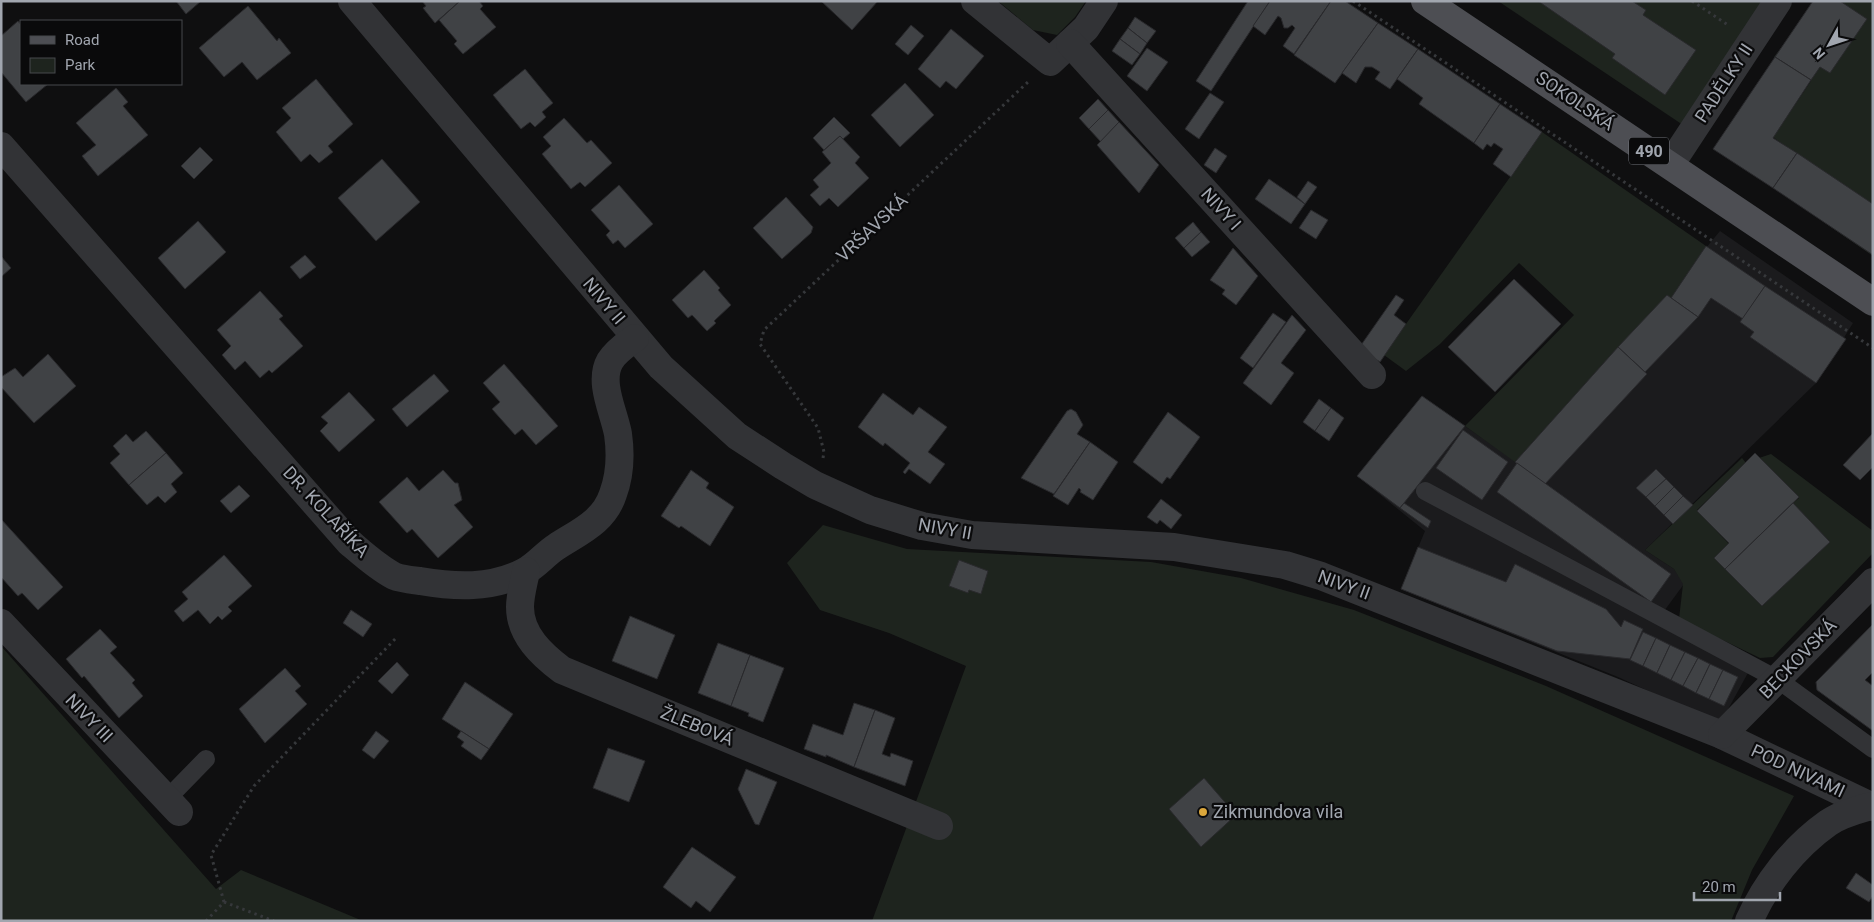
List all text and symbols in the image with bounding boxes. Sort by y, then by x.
legend [20,20,182,85]
north arrow [1804,20,1854,70]
text: Road [65,31,99,49]
street label: PADĚLKY II [1690,39,1757,126]
text: N [1810,44,1828,62]
text: Park [65,56,96,74]
street label: SOKOLSKÁ [1532,67,1619,135]
road number: 490 [1629,138,1669,164]
street label: NIVY I [1197,183,1246,234]
street label: VRŠAVSKÁ [832,189,912,266]
street label: NIVY II [579,273,630,328]
street label: DR. KOLAŘÍKA [279,462,374,561]
street label: NIVY II [917,513,974,544]
street label: NIVY II [1315,565,1373,604]
street label: BECKOVSKÁ [1755,615,1841,702]
street label: NIVY III [61,689,117,746]
street label: ŽLEBOVÁ [658,701,737,750]
street label: POD NIVAMI [1748,740,1848,801]
place label: Zikmundova vila [1213,801,1343,822]
marker: Zikmundova vila [1197,806,1209,818]
scale bar [1694,870,1780,902]
text: 20 m [1702,878,1736,896]

